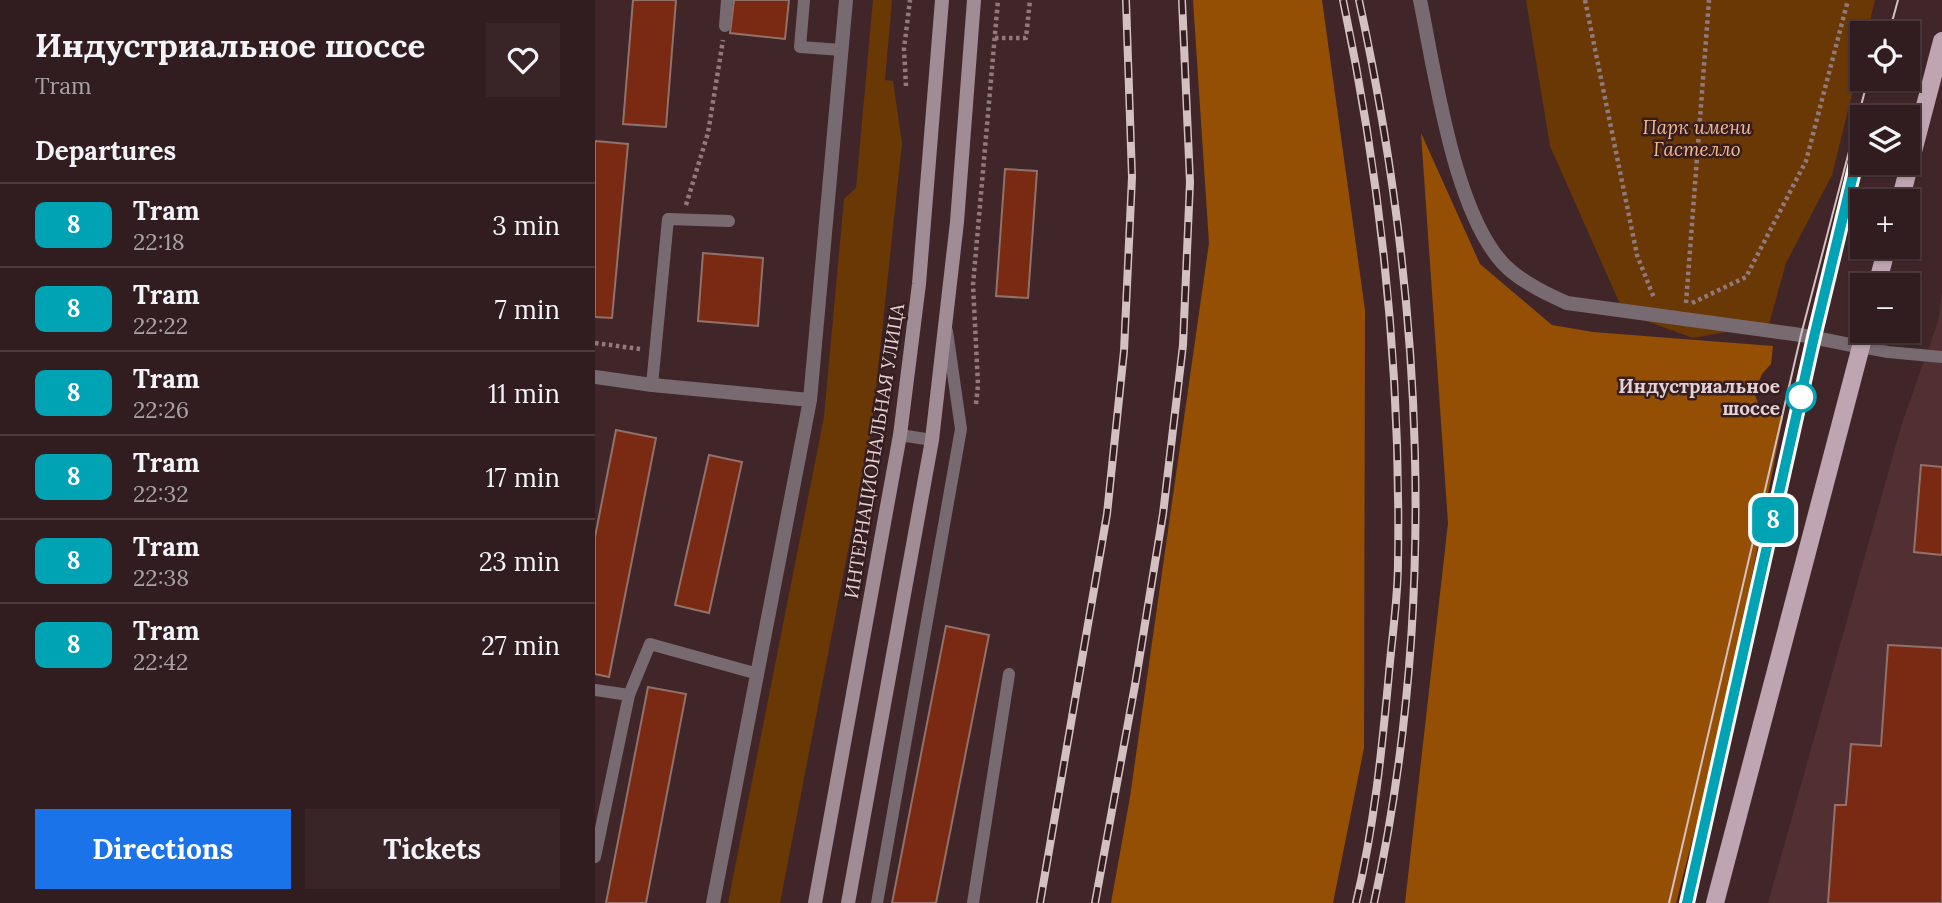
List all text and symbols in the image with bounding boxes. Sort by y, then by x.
map controls [1850,21,1920,343]
button: locate [1850,21,1920,91]
button: heart [486,23,560,97]
text: Индустриальное шоссе [35,24,425,66]
text: Tram [35,71,92,100]
button: layers [1850,105,1920,175]
park label: Парк имени Гастелло [1642,115,1752,161]
text: Departures [35,134,176,167]
button: + [1850,189,1920,259]
text: Tram [133,194,200,227]
text: 8 [67,209,80,240]
text: 3 min [492,209,560,242]
text: 22:18 [133,227,185,256]
button: − [1850,273,1920,343]
text: Tram [133,278,200,311]
text: 8 [67,293,80,324]
text: 7 min [495,293,560,326]
street label: ИНТЕРНАЦИОНАЛЬНАЯ УЛИЦА [839,301,909,600]
text: 22:22 [133,311,188,340]
text: Tram [133,362,200,395]
place label: Индустриальное шоссе [1618,374,1780,420]
text: 8 [67,377,80,408]
text: 11 min [488,377,560,410]
marker: Индустриальное шоссе [1786,382,1816,412]
text: 22:26 [133,395,189,424]
text: Tram [133,446,200,479]
text: 8 [67,461,80,492]
text: 17 min [485,461,560,494]
text: 22:32 [133,479,189,508]
line badge: 8 [1750,497,1796,543]
text: 8 [1766,504,1780,535]
text: Tram [133,530,200,563]
text: 8 [67,545,80,576]
text: 23 min [479,545,560,578]
text: 22:38 [133,563,189,592]
text: Tram [133,614,200,647]
text: 8 [67,629,80,660]
text: 27 min [481,629,560,662]
text: 22:42 [133,647,188,676]
button: Directions [35,809,291,889]
button: Tickets [305,809,560,889]

